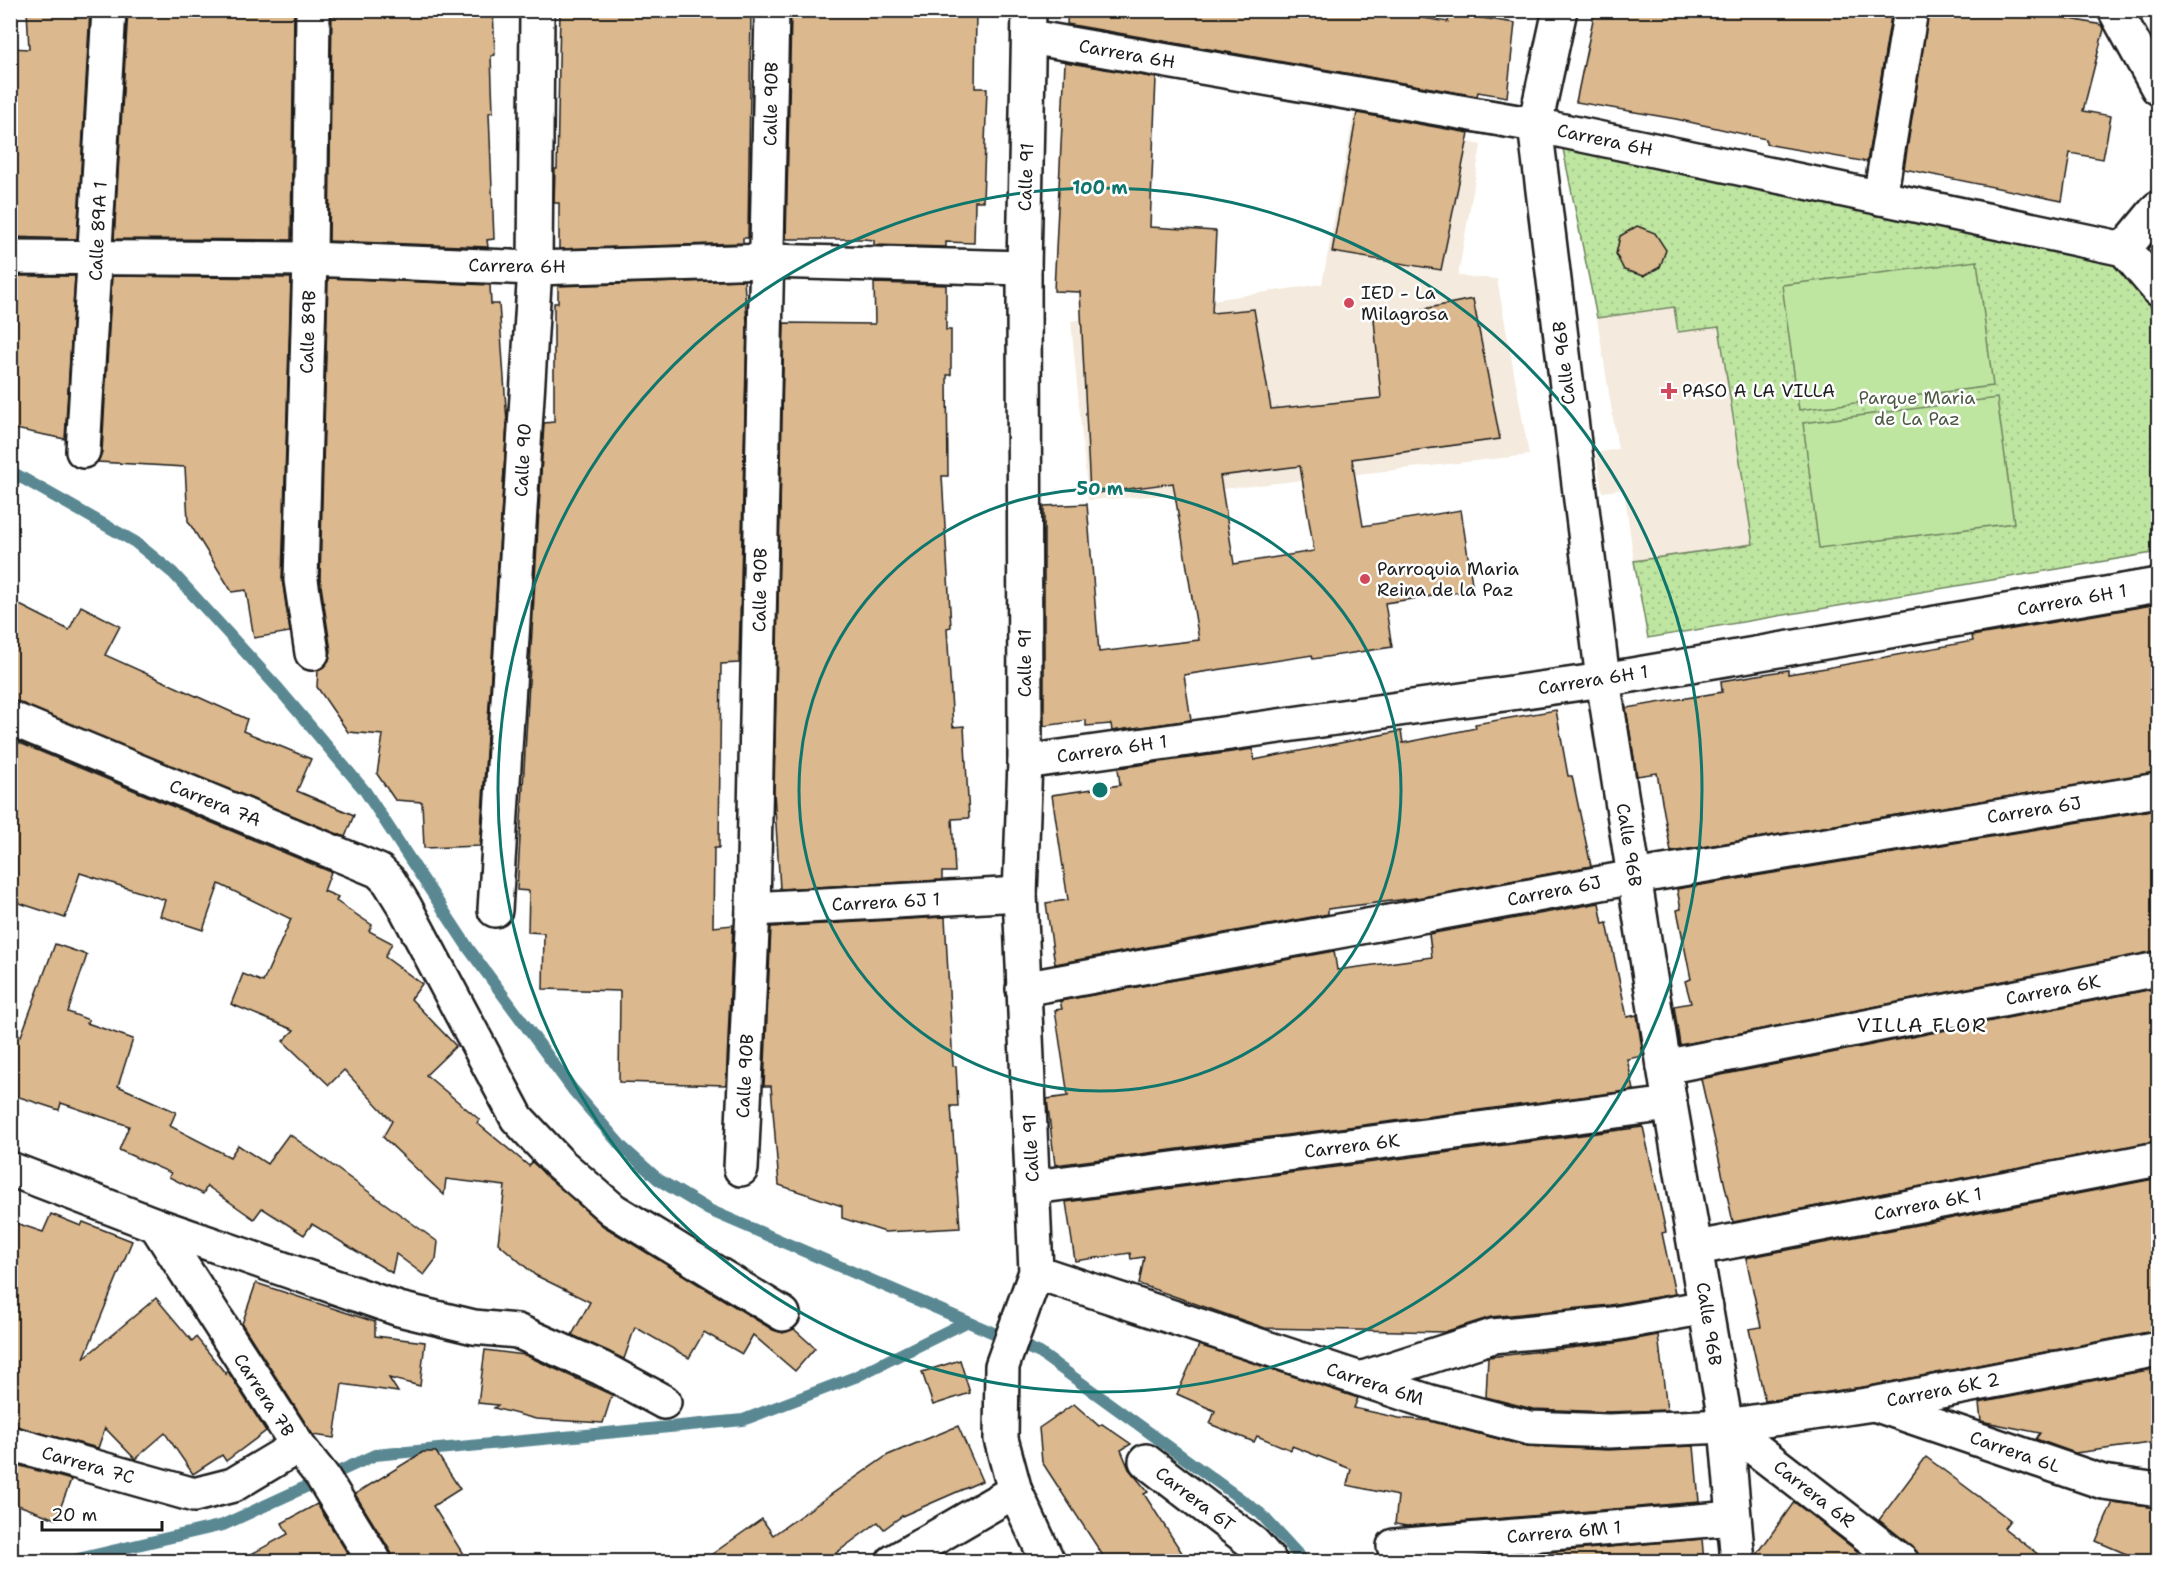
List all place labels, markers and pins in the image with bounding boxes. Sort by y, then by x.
place label: IED - La Milagrosa [1361,281,1448,326]
marker: IED - La Milagrosa [1342,296,1356,310]
place label: PASO A LA VILLA [1682,379,1835,403]
marker: PASO A LA VILLA [1660,382,1678,400]
place label: Parroquia Maria Reina de la Paz [1377,557,1519,602]
marker: Parroquia Maria Reina de la Paz [1358,572,1372,586]
centre of rings [1090,780,1110,800]

